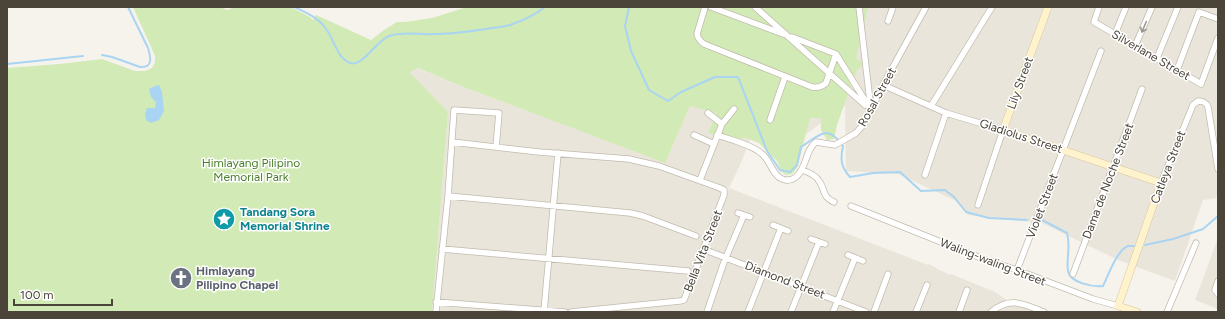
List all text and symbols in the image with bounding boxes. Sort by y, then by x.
one-way arrow [1139,20,1147,32]
street label: Silverlane Street [1109,27,1193,83]
street label: Lily Street [1004,55,1036,111]
street label: Rosal Street [855,65,899,129]
street label: Gladiolus Street [978,116,1065,156]
street label: Dama de Noche Street [1079,121,1137,241]
street label: Catleya Street [1148,128,1189,206]
park label: Himlayang Pilipino Memorial Park [202,156,300,184]
street label: Violet Street [1023,171,1061,240]
place label: Tandang Sora Memorial Shrine [240,205,330,233]
place icon: Tandang Sora Memorial Shrine [211,206,237,232]
street label: Bella Vita Street [681,208,725,294]
street label: Waling-waling Street [938,235,1048,289]
street label: Diamond Street [743,258,827,302]
place label: Himlayang Pilipino Chapel [196,264,278,292]
church icon: Himlayang Pilipino Chapel [168,265,194,291]
scale bar [14,281,112,307]
text: 100 m [20,288,54,302]

